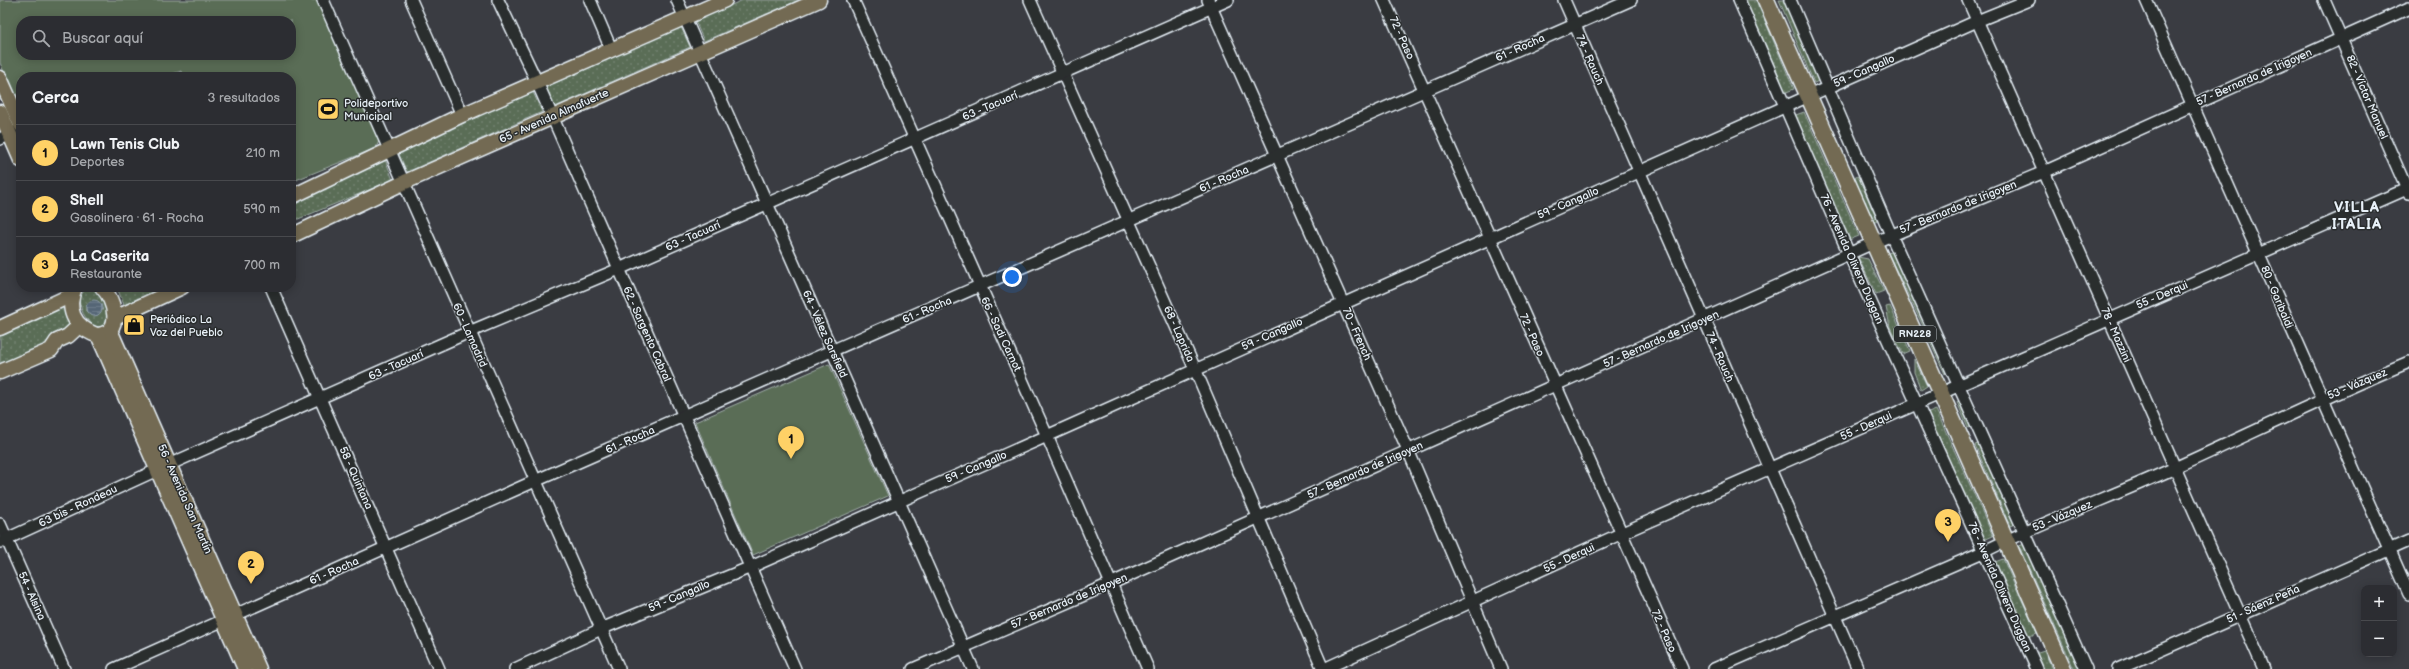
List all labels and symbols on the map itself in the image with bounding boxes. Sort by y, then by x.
street label: 72 - Paso [1387,15,1417,61]
street label: 61 - Rocha [1493,31,1547,65]
street label: 74 - Rauch [1573,33,1607,87]
street label: 57 - Bernardo de Irigoyen [2194,46,2314,108]
street label: 59 - Cangallo [1831,52,1897,90]
street label: 82 - Víctor Manuel [2343,53,2391,141]
street label: 65 - Avenida Almafuerte [497,86,611,146]
street label: 63 - Tacuarí [960,88,1020,123]
sports icon: Polideportivo Municipal [315,96,341,122]
place label: Polideportivo Municipal [344,97,408,123]
street label: 61 - Rocha [1197,163,1251,195]
street label: 57 - Bernardo de Irigoyen [1898,178,2018,236]
street label: 59 - Cangallo [1535,184,1601,222]
street label: 76 - Avenida Olivero Duggan [1817,192,1887,326]
district label: VILLA ITALIA [2332,198,2382,234]
street label: 63 - Tacuarí [664,218,723,254]
street label: 80 - Garibaldi [2258,264,2296,330]
your location [1002,267,1022,287]
street label: 55 - Derqui [2134,278,2190,312]
street label: 62 - Sargento Cabral [620,284,674,384]
street label: 64 - Vélez Sarsfield [800,288,850,380]
street label: 61 - Rocha [900,294,954,326]
street label: 66 - Sadi Carnot [978,295,1024,374]
street label: 60 - Lamadrid [450,301,490,369]
street label: 68 - Laprida [1161,304,1197,364]
street label: 70 - French [1340,306,1374,362]
street label: 78 - Mazzini [2098,306,2134,364]
street label: 57 - Bernardo de Irigoyen [1601,308,1721,370]
shop icon: Periódico La Voz del Pueblo [121,312,147,338]
street label: 72 - Paso [1517,312,1547,358]
place label: Periódico La Voz del Pueblo [150,313,223,339]
street label: 59 - Cangallo [1239,315,1305,353]
road number: RN228 [1894,326,1936,342]
street label: 74 - Rauch [1703,330,1737,384]
street label: 63 - Tacuarí [367,347,426,383]
street label: 53 - Vázquez [2325,365,2389,402]
street label: 55 - Derqui [1838,409,1894,443]
street label: 61 - Rocha [603,423,657,457]
pin: 1 [778,426,804,459]
street label: 57 - Bernardo de Irigoyen [1305,439,1425,501]
street label: 56 - Avenida San Martín [155,442,215,556]
street label: 58 - Quintana [336,445,376,511]
street label: 59 - Cangallo [943,448,1009,486]
street label: 63 bis - Rondeau [37,482,119,530]
street label: 53 - Vázquez [2030,497,2094,534]
pin: 3 [1935,509,1961,542]
street label: 76 - Avenida Olivero Duggan [1965,520,2035,654]
street label: 55 - Derqui [1541,540,1597,576]
pin: 2 [238,551,264,584]
street label: 61 - Rocha [307,554,361,588]
street label: 54 - Alsina [16,570,48,622]
street label: 57 - Bernardo de Irigoyen [1009,571,1129,631]
street label: 59 - Cangallo [646,577,712,615]
street label: 51 - Sáenz Peña [2224,582,2302,626]
street label: 72 - Paso [1649,608,1679,654]

